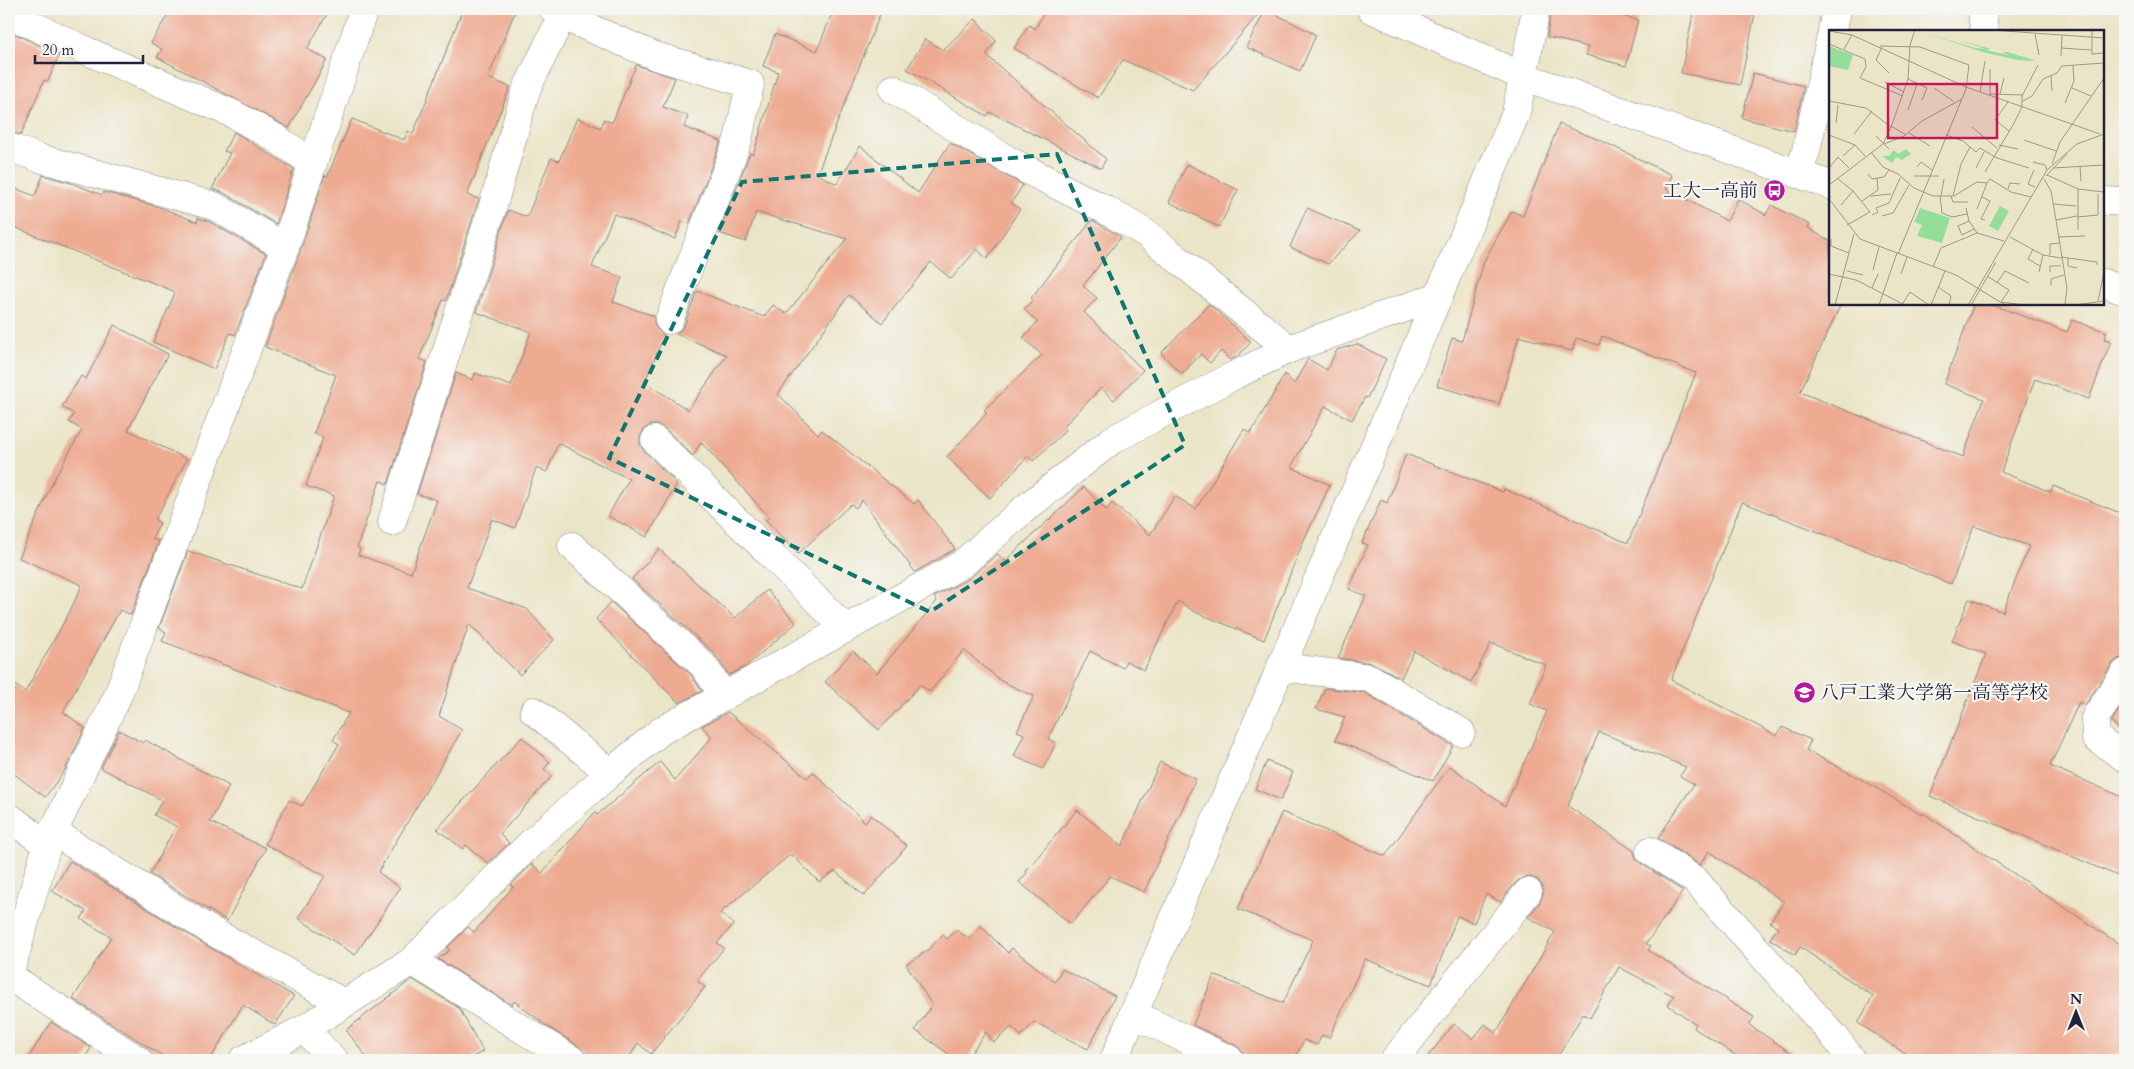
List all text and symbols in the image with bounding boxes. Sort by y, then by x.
inset map [1829,30,2104,305]
scale bar [35,32,142,64]
text: 20 m [42,40,74,60]
place label: 工大一高前 [1663,178,1758,204]
bus stop icon: 工大一高前 [1762,178,1786,202]
school or university icon: 八戸工業大学第一高等学校 [1792,680,1816,704]
place label: 八戸工業大学第一高等学校 [1820,680,2048,706]
north arrow [2052,986,2102,1036]
text: N [2070,990,2082,1009]

